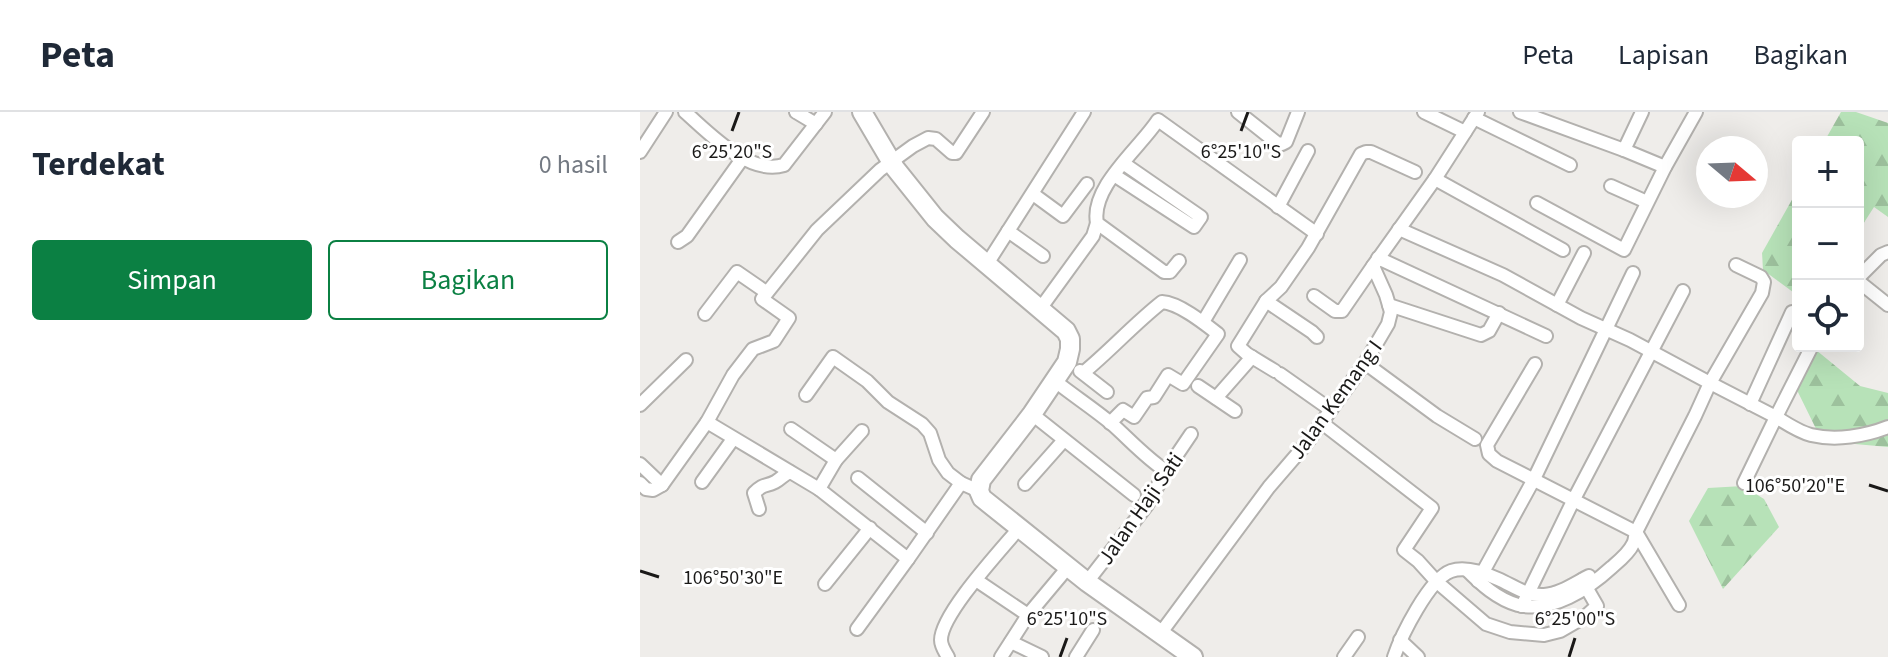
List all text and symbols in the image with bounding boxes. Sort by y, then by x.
text: Peta [40,28,115,82]
text: Peta [1522,35,1574,75]
text: Lapisan [1618,35,1709,75]
text: Bagikan [1753,35,1848,75]
north arrow [1696,136,1768,208]
map controls [1792,136,1864,352]
button: + [1792,136,1864,208]
text: 6°25'20"S [692,138,772,166]
text: 6°25'10"S [1201,138,1281,166]
text: Terdekat [32,140,165,189]
text: 0 hasil [539,146,608,183]
button: − [1792,208,1864,280]
button: Simpan [32,240,312,320]
button: Bagikan [328,240,608,320]
button: locate [1792,280,1864,352]
street label: Jalan Kemang I [1281,333,1390,466]
street label: Jalan Haji Sati [1090,446,1191,571]
text: 106°50'20"E [1745,472,1845,500]
text: 106°50'30"E [683,564,783,592]
text: 6°25'10"S [1027,605,1107,633]
text: 6°25'00"S [1535,605,1615,633]

